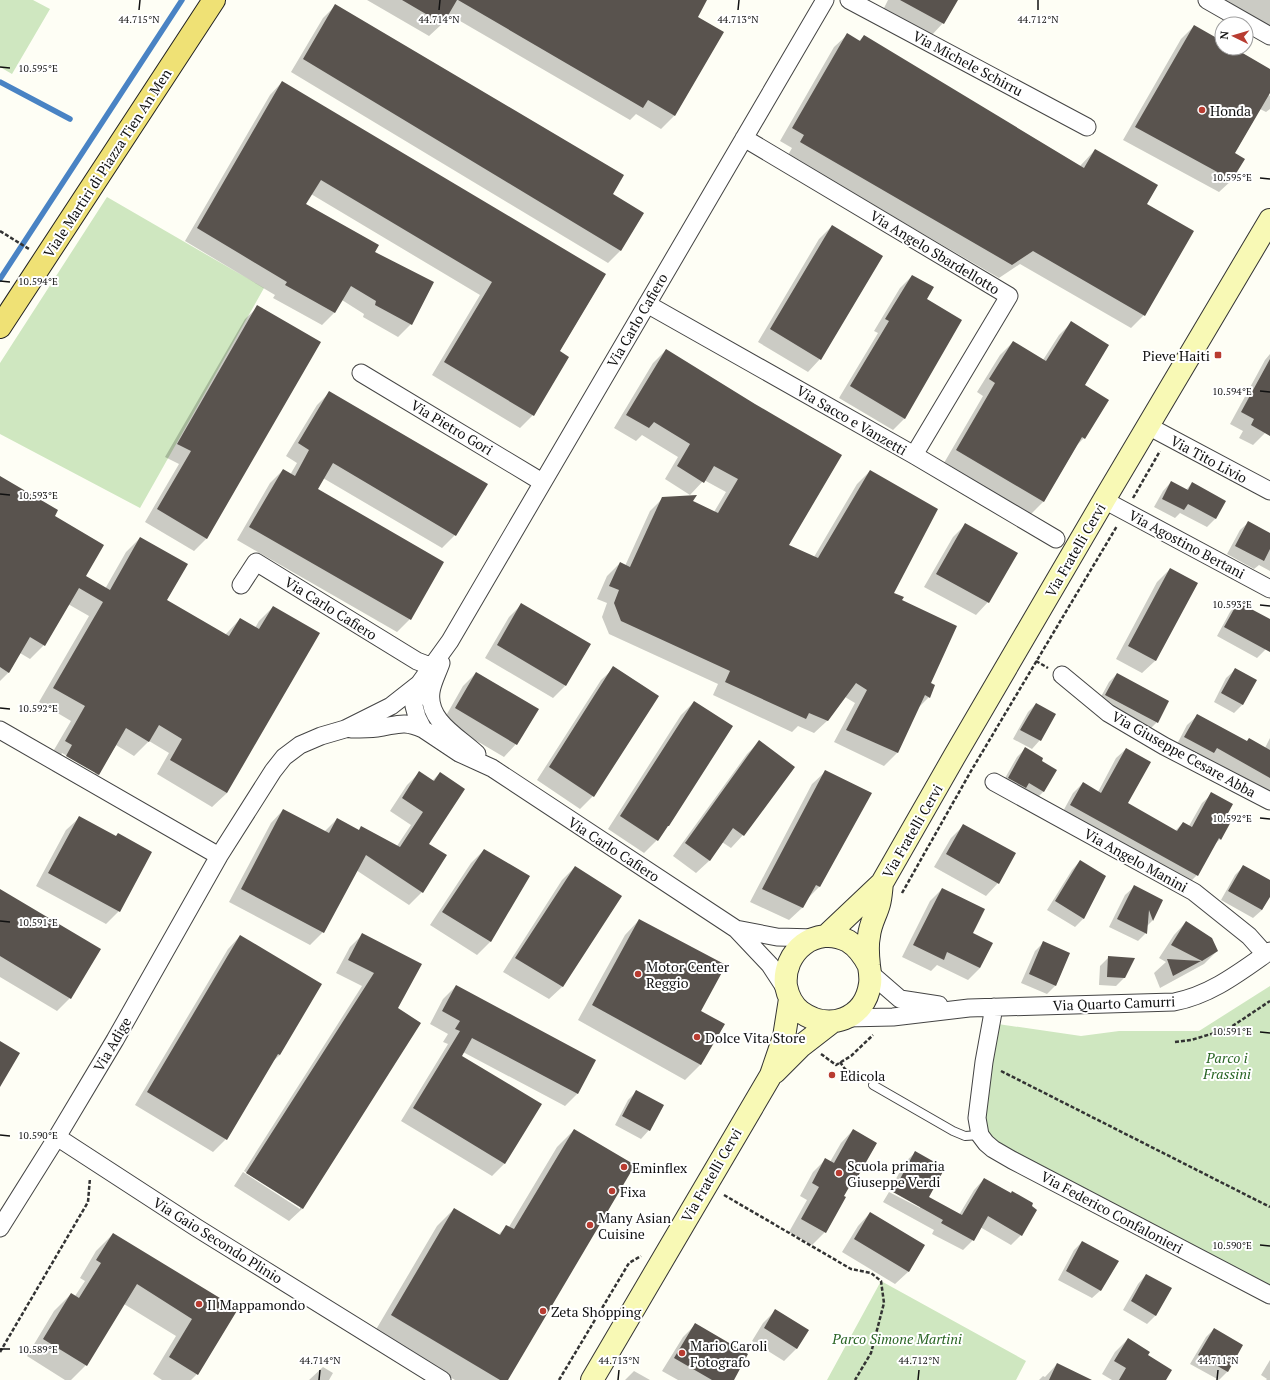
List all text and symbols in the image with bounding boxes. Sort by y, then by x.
text: 44.715°N [119,13,160,26]
text: 44.714°N [419,13,460,26]
text: 44.713°N [718,13,759,26]
text: 44.712°N [1018,13,1059,26]
north arrow [1214,16,1254,56]
street label: Via Michele Schirru [910,26,1026,100]
text: N [1217,30,1231,40]
text: 10.595°E [18,62,58,75]
street label: Viale Martiri di Piazza Tien An Men [39,64,176,261]
place label: Honda [1210,101,1251,120]
marker: Honda [1197,105,1207,115]
text: 10.595°E [1212,171,1252,184]
street label: Via Angelo Sbardellotto [867,206,1004,298]
street label: Via Carlo Cafiero [602,269,672,371]
text: 10.594°E [18,275,58,288]
place label: Pieve Haiti [1142,346,1210,365]
marker: Pieve Haiti [1213,350,1223,360]
street label: Via Sacco e Vanzetti [793,381,911,459]
text: 10.594°E [1212,385,1252,398]
street label: Via Pietro Gori [407,395,497,459]
street label: Via Tito Livio [1167,431,1251,487]
text: 10.593°E [18,489,58,502]
street label: Via Fratelli Cervi [1040,500,1110,600]
street label: Via Agostino Bertani [1126,505,1248,583]
street label: Via Carlo Cafiero [281,572,381,644]
text: 10.593°E [1212,598,1252,611]
text: 10.592°E [18,702,58,715]
street label: Via Giuseppe Cesare Abba [1109,706,1259,802]
street label: Via Fratelli Cervi [877,781,947,881]
street label: Via Carlo Cafiero [564,812,664,886]
text: 10.592°E [1212,812,1252,825]
street label: Via Angelo Manini [1081,824,1191,896]
text: 10.591°E [18,916,58,929]
place label: Motor Center Reggio [646,957,730,992]
marker: Motor Center Reggio [633,969,643,979]
street label: Via Quarto Camurri [1052,991,1176,1015]
street label: Via Adige [89,1013,135,1075]
text: 10.591°E [1212,1025,1252,1038]
place label: Dolce Vita Store [705,1028,806,1047]
marker: Dolce Vita Store [692,1032,702,1042]
park label: Parco i Frassini [1202,1048,1251,1083]
place label: Edicola [840,1066,885,1085]
marker: Edicola [827,1070,837,1080]
street label: Via Fratelli Cervi [676,1125,746,1225]
text: 10.590°E [18,1129,58,1142]
place label: Scuola primaria Giuseppe Verdi [847,1156,945,1191]
place label: Eminflex [632,1158,688,1177]
marker: Eminflex [619,1162,629,1172]
street label: Via Federico Confalonieri [1038,1166,1186,1258]
marker: Scuola primaria Giuseppe Verdi [834,1168,844,1178]
place label: Fixa [620,1182,646,1201]
marker: Fixa [607,1186,617,1196]
street label: Via Gaio Secondo Plinio [150,1192,286,1288]
place label: Many Asian Cuisine [598,1208,672,1243]
marker: Many Asian Cuisine [585,1220,595,1230]
text: 10.590°E [1212,1239,1252,1252]
place label: Il Mappamondo [207,1295,306,1314]
marker: Il Mappamondo [194,1299,204,1309]
place label: Zeta Shopping [551,1302,642,1321]
marker: Zeta Shopping [538,1306,548,1316]
park label: Parco Simone Martini [831,1329,962,1348]
place label: Mario Caroli Fotografo [690,1336,768,1371]
text: 10.589°E [18,1343,58,1356]
marker: Mario Caroli Fotografo [677,1348,687,1358]
text: 44.714°N [300,1354,341,1367]
text: 44.713°N [599,1354,640,1367]
text: 44.712°N [899,1354,940,1367]
text: 44.711°N [1198,1354,1239,1367]

